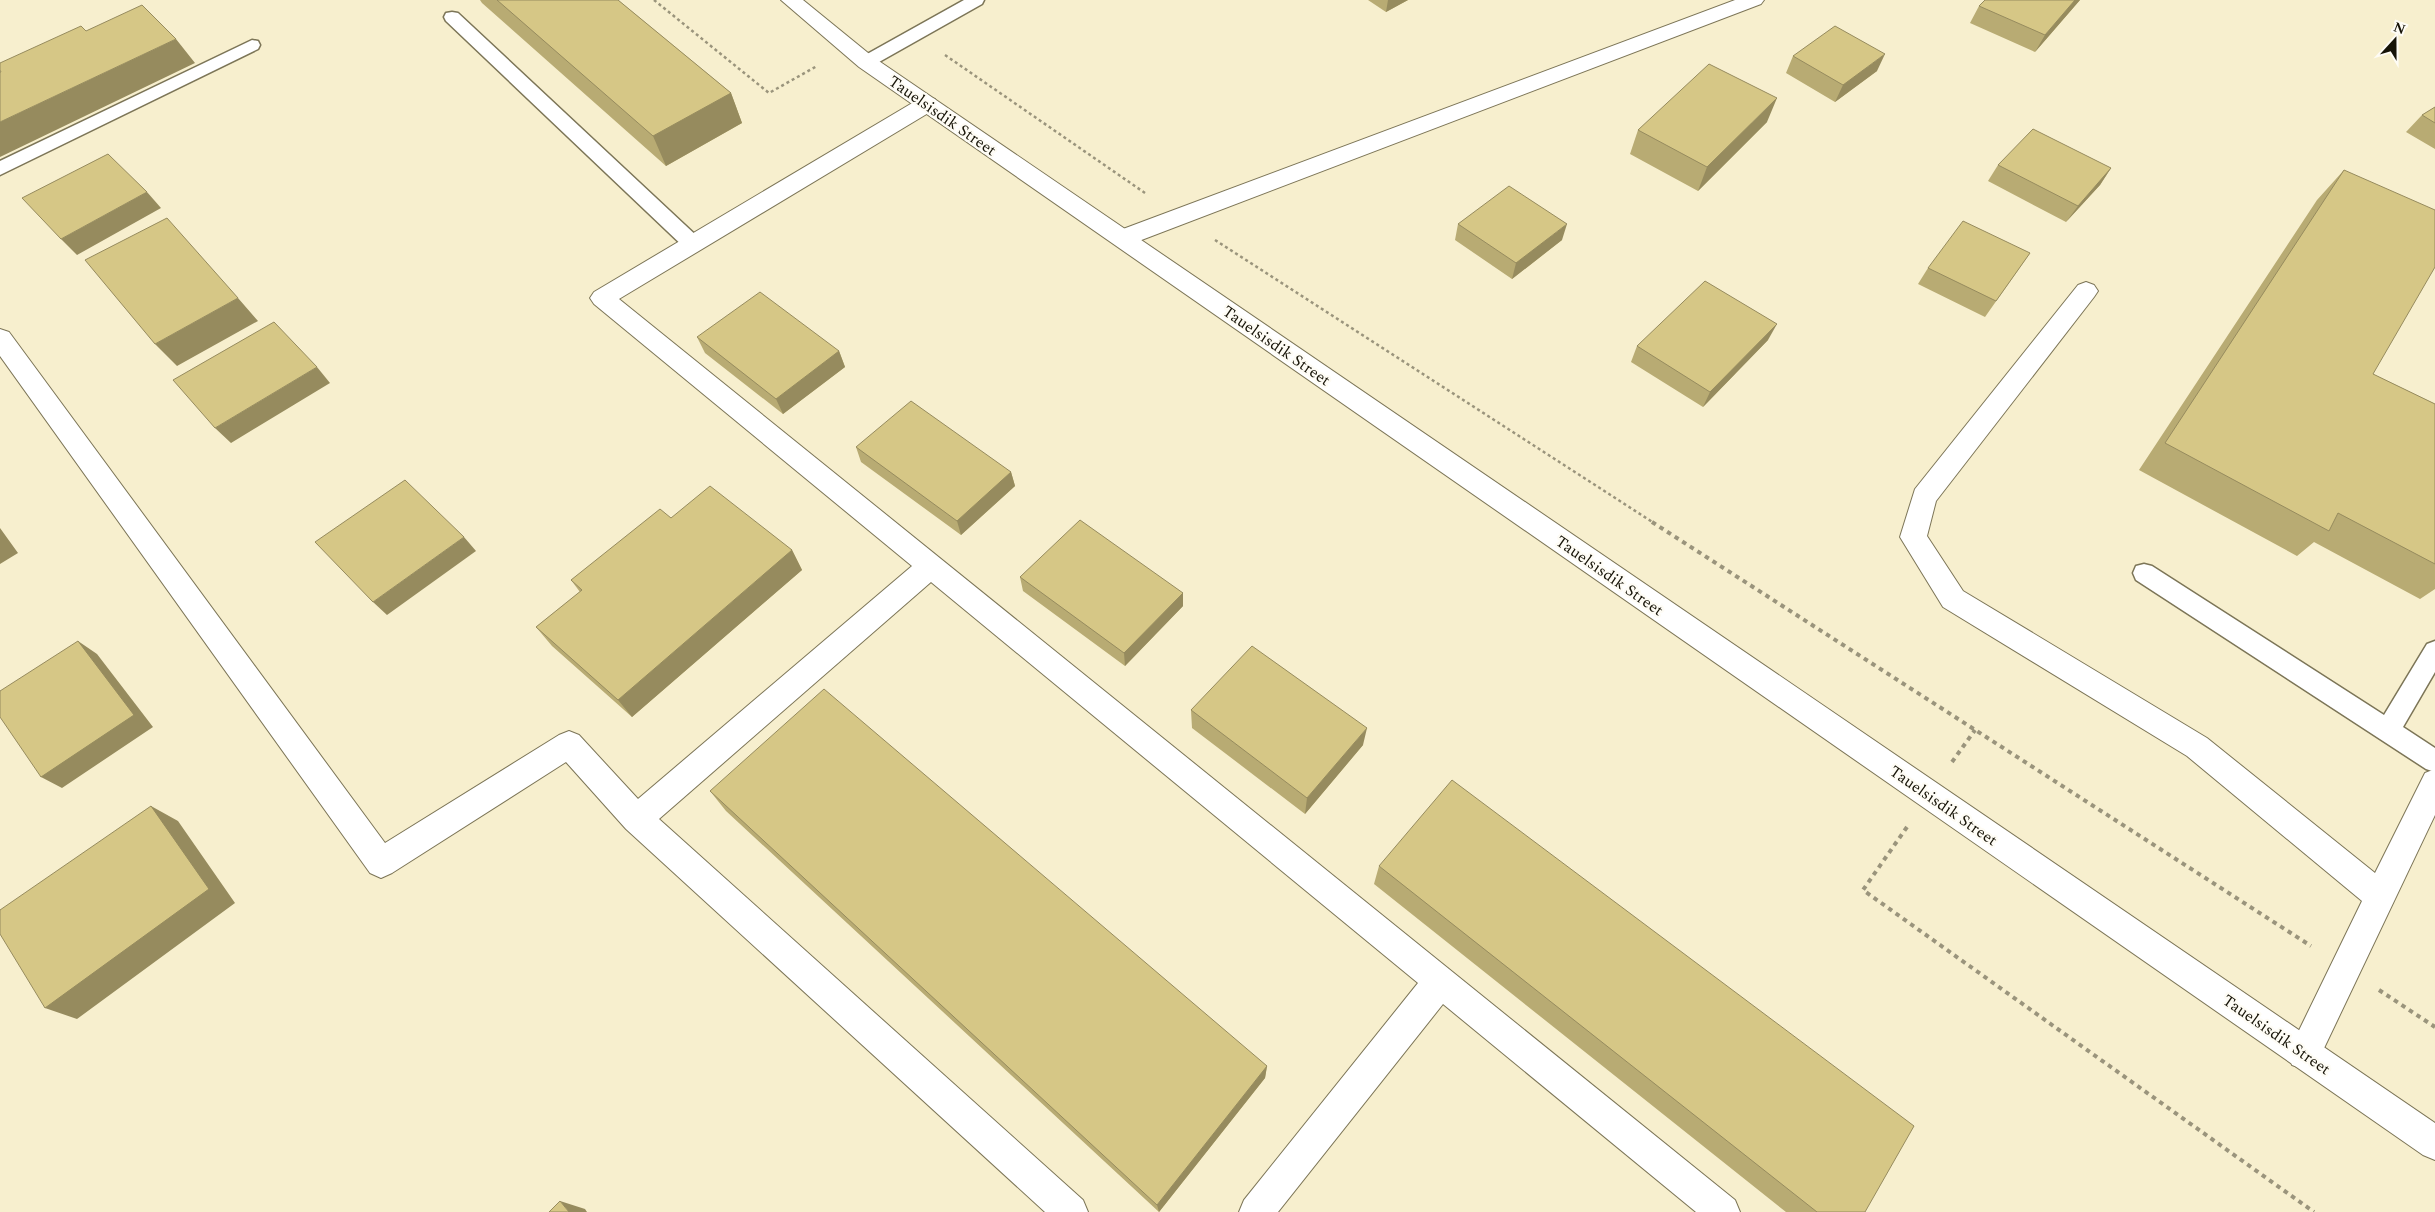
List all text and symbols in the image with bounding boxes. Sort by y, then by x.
north arrow [2370,15,2420,65]
text: N [2390,16,2409,40]
street label: Tauelsisdik Street [883,70,1002,162]
street label: Tauelsisdik Street [1217,300,1336,392]
street label: Tauelsisdik Street [1550,530,1669,622]
street label: Tauelsisdik Street [1884,760,2003,852]
street label: Tauelsisdik Street [2217,989,2336,1081]

